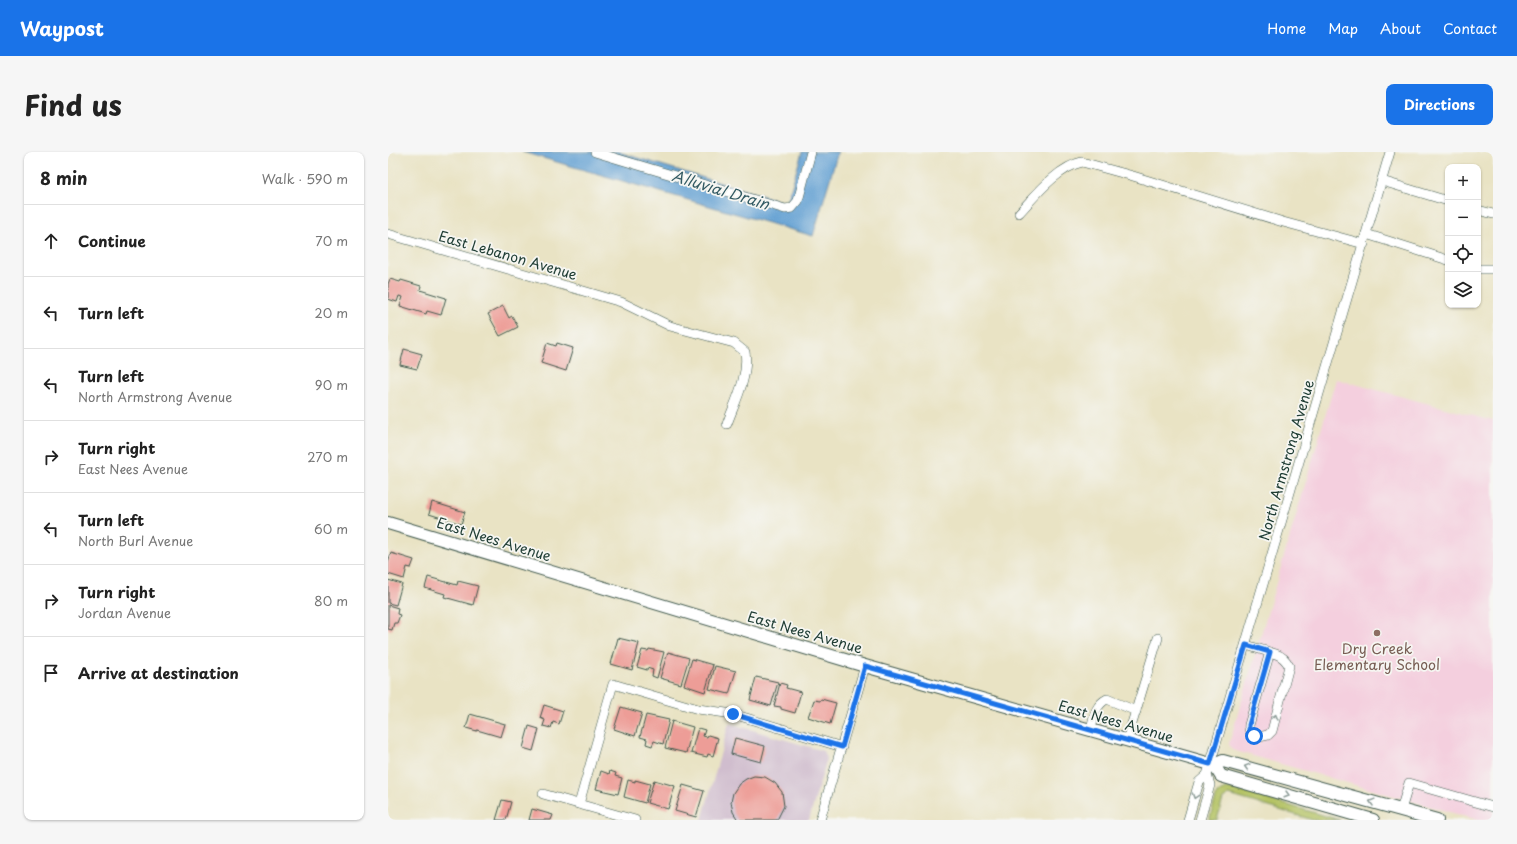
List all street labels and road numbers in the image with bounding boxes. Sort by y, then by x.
street label: East Lebanon Avenue [436,225,580,285]
street label: North Armstrong Avenue [1253,377,1319,543]
street label: East Nees Avenue [434,512,554,566]
street label: East Nees Avenue [745,606,865,659]
street label: East Nees Avenue [1056,695,1176,748]

